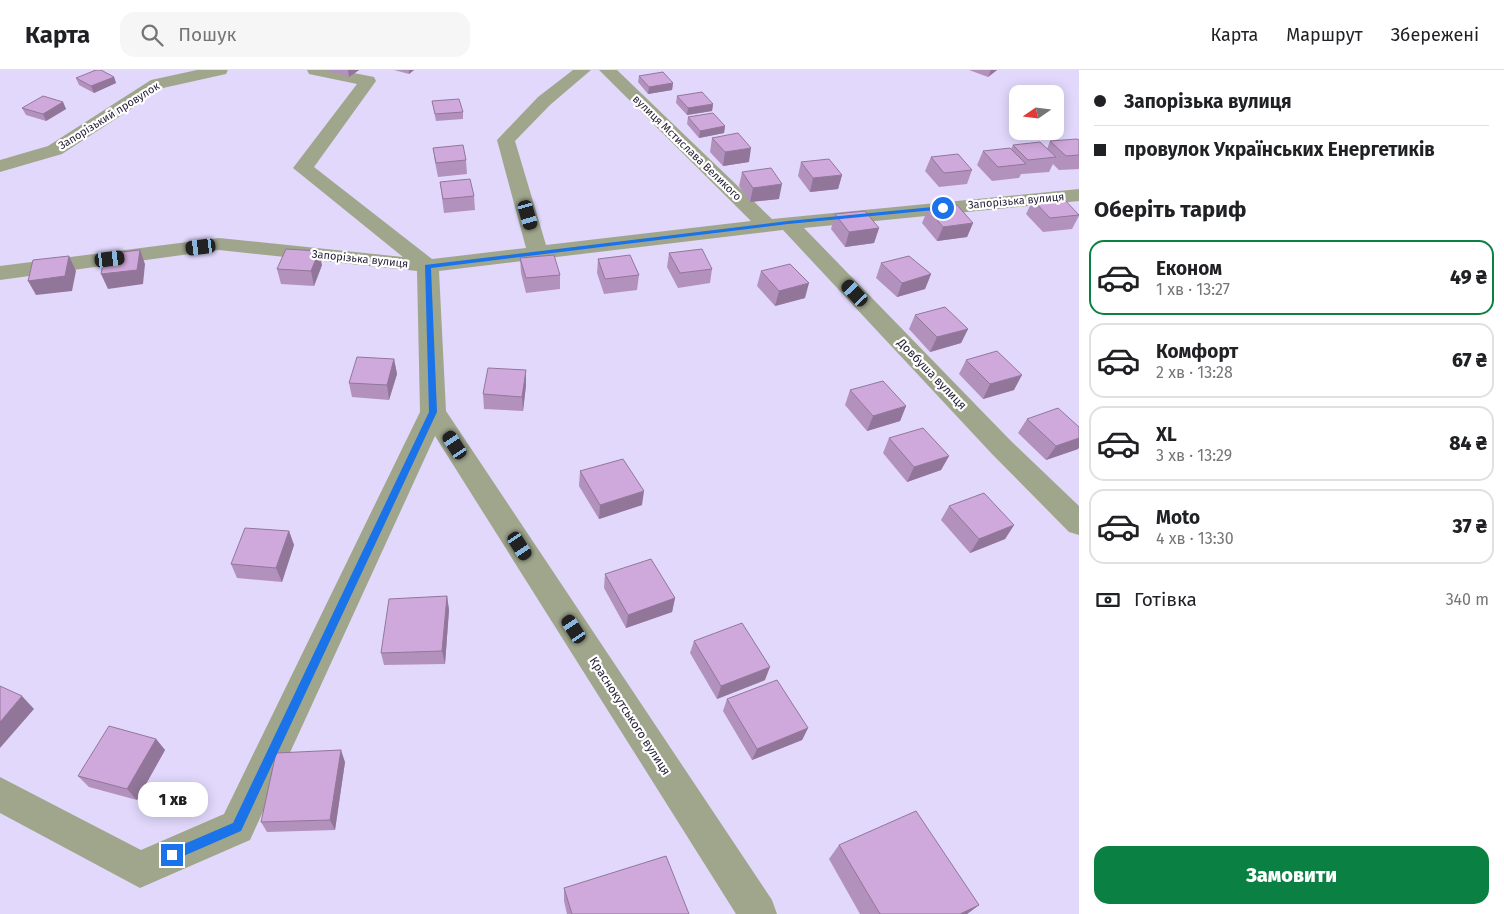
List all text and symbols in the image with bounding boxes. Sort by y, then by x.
search box [120,12,470,57]
text: Карта [25,21,90,49]
icon: search [138,21,166,49]
text: Пошук [178,23,236,46]
text: Карта [1211,24,1258,46]
text: Маршрут [1286,24,1363,46]
text: Збережені [1391,24,1479,46]
street label: Запорізький провулок [56,79,162,152]
north arrow [1009,85,1064,140]
map controls [1009,85,1064,140]
text: Запорізька вулиця [1124,90,1292,113]
street label: вулиця Мстислава Великого [630,93,744,203]
text: провулок Українських Енергетиків [1124,138,1435,161]
street label: Запорізька вулиця [967,190,1065,212]
text: Оберіть тариф [1094,196,1247,223]
route start [932,197,954,219]
car [516,199,539,231]
car [185,238,216,256]
street label: Запорізька вулиця [311,247,409,271]
car [94,250,125,268]
icon: car [1096,255,1141,300]
text: Економ [1156,257,1222,280]
text: 49 ₴ [1450,266,1487,289]
car [839,277,870,309]
text: 1 хв · 13:27 [1156,280,1230,299]
street label: Довбуша вулиця [894,335,969,412]
icon: car [1096,338,1141,383]
text: Комфорт [1156,340,1238,363]
text: 67 ₴ [1452,349,1487,372]
text: 2 хв · 13:28 [1156,363,1233,382]
icon: car [1096,421,1141,466]
text: XL [1156,423,1177,446]
car [440,428,469,462]
text: 84 ₴ [1449,432,1487,455]
text: 3 хв · 13:29 [1156,446,1232,465]
icon: car [1096,504,1141,549]
text: Moto [1156,506,1200,529]
text: 37 ₴ [1453,515,1487,538]
car [505,529,534,563]
text: 4 хв · 13:30 [1156,529,1234,548]
icon: cash [1094,586,1122,614]
text: Готівка [1134,588,1197,611]
text: 340 m [1446,590,1489,609]
car [559,612,588,646]
street label: Краснокутського вулиця [587,654,673,778]
callout: 1 хв [137,782,207,818]
text: 1 хв [159,790,187,809]
route end [161,844,183,866]
button: Замовити [1094,846,1489,904]

